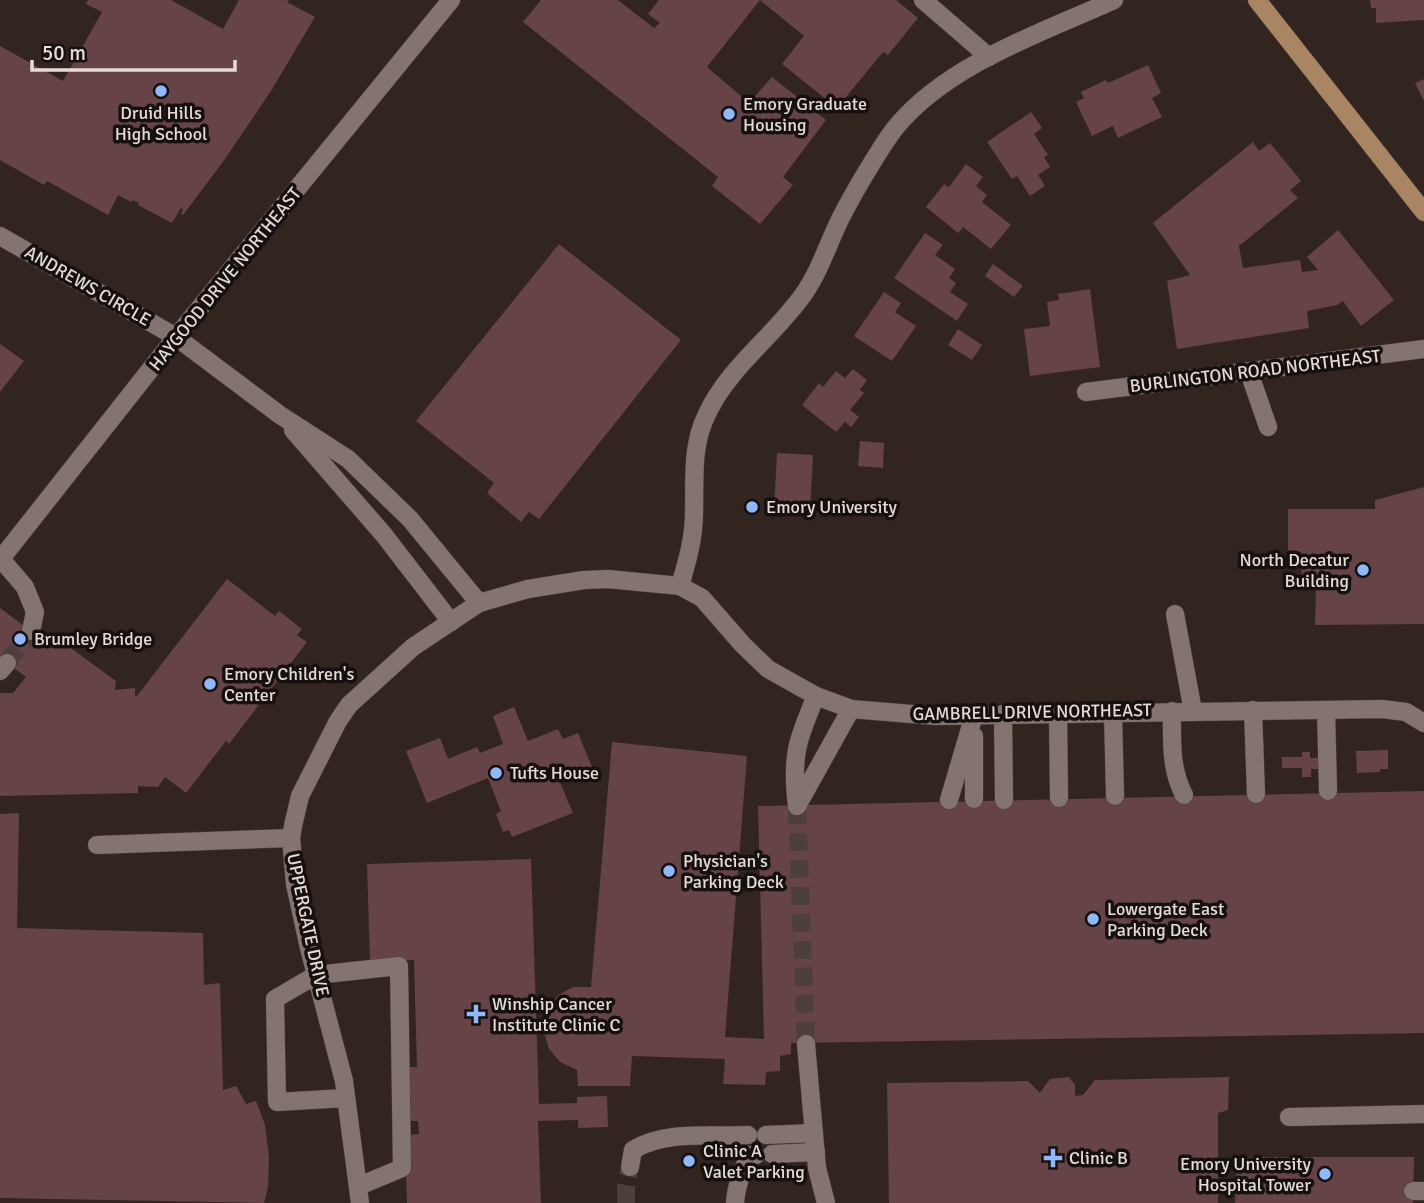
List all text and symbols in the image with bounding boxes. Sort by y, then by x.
scale bar [32,28,234,72]
text: 50 m [42,40,86,66]
marker: Druid Hills High School [153,83,169,99]
place label: Emory Graduate Housing [743,93,867,136]
place label: Druid Hills High School [115,102,207,145]
marker: Emory Graduate Housing [721,106,737,122]
street label: HAYGOOD DRIVE NORTHEAST [144,183,306,375]
street label: ANDREWS CIRCLE [21,241,155,331]
street label: BURLINGTON ROAD NORTHEAST [1128,345,1382,397]
place label: Emory University [766,496,898,518]
marker: Emory University [744,499,760,515]
place label: North Decatur Building [1239,549,1349,592]
marker: North Decatur Building [1355,562,1371,578]
place label: Brumley Bridge [34,628,152,650]
marker: Brumley Bridge [12,631,28,647]
place label: Emory Children's Center [224,663,354,706]
marker: Emory Children's Center [202,676,218,692]
street label: GAMBRELL DRIVE NORTHEAST [912,699,1152,725]
place label: Tufts House [510,762,599,784]
marker: Tufts House [488,765,504,781]
place label: Physician's Parking Deck [683,850,784,893]
street label: UPPERGATE DRIVE [282,851,334,999]
marker: Physician's Parking Deck [661,863,677,879]
place label: Lowergate East Parking Deck [1107,898,1224,941]
marker: Lowergate East Parking Deck [1085,911,1101,927]
place label: Winship Cancer Institute Clinic C [492,993,621,1036]
marker: Winship Cancer Institute Clinic C [466,1004,486,1024]
place label: Clinic A Valet Parking [703,1140,805,1183]
place label: Clinic B [1069,1147,1128,1169]
marker: Clinic B [1043,1148,1063,1168]
marker: Clinic A Valet Parking [681,1153,697,1169]
place label: Emory University Hospital Tower [1180,1153,1312,1196]
marker: Emory University Hospital Tower [1317,1166,1333,1182]

